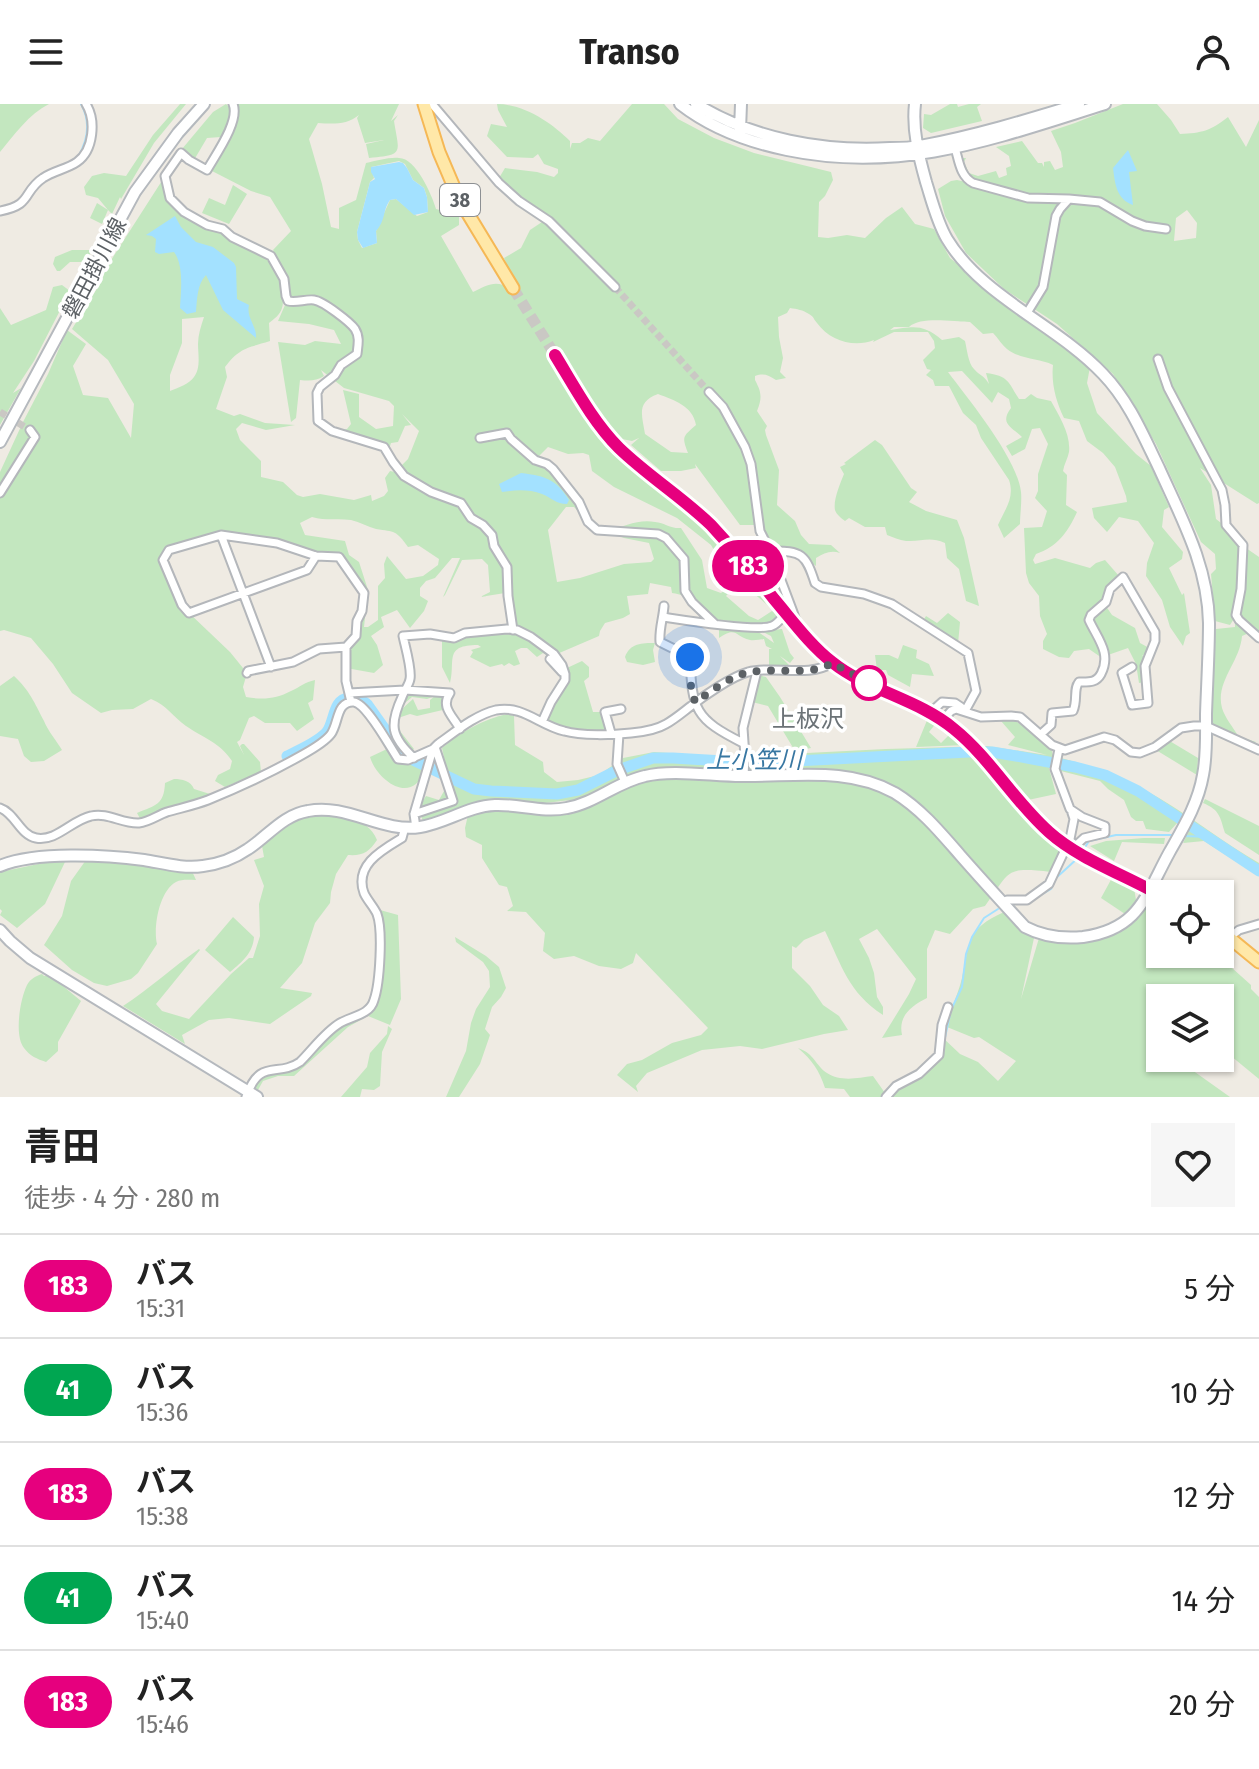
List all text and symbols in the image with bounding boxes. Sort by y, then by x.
icon: menu [24,30,68,74]
text: Transo [579,30,680,74]
icon: person [1191,30,1235,74]
road number: 38 [440,184,480,216]
street label: 磐田掛川線 [57,213,132,323]
line badge: 183 [702,540,794,592]
text: 183 [728,549,768,582]
your location [670,637,710,677]
unlabelled marker [852,666,886,700]
district label: 上板沢 [772,705,844,733]
water label: 上小笠川 [706,746,805,774]
map controls [1146,880,1234,1072]
button: locate [1146,880,1234,968]
button: layers [1146,984,1234,1072]
button: heart [1151,1123,1235,1207]
text: 青田 [24,1124,100,1170]
text: 徒歩 · 4 分 · 280 m [24,1183,220,1214]
text: バス [136,1256,196,1292]
text: 183 [48,1269,88,1302]
text: 5 分 [1184,1271,1235,1307]
text: 15:31 [136,1293,185,1324]
text: バス [136,1360,196,1396]
text: 41 [56,1373,80,1406]
text: 10 分 [1171,1375,1235,1411]
text: 15:36 [136,1397,188,1428]
text: バス [136,1464,196,1500]
text: 183 [48,1477,88,1510]
text: 12 分 [1173,1479,1235,1515]
text: 15:38 [136,1501,189,1532]
text: バス [136,1568,196,1604]
text: 41 [56,1581,80,1614]
text: 14 分 [1172,1583,1235,1619]
text: 15:40 [136,1605,190,1636]
text: バス [136,1672,196,1708]
text: 183 [48,1685,88,1718]
text: 20 分 [1169,1687,1235,1723]
text: 15:46 [136,1709,189,1740]

